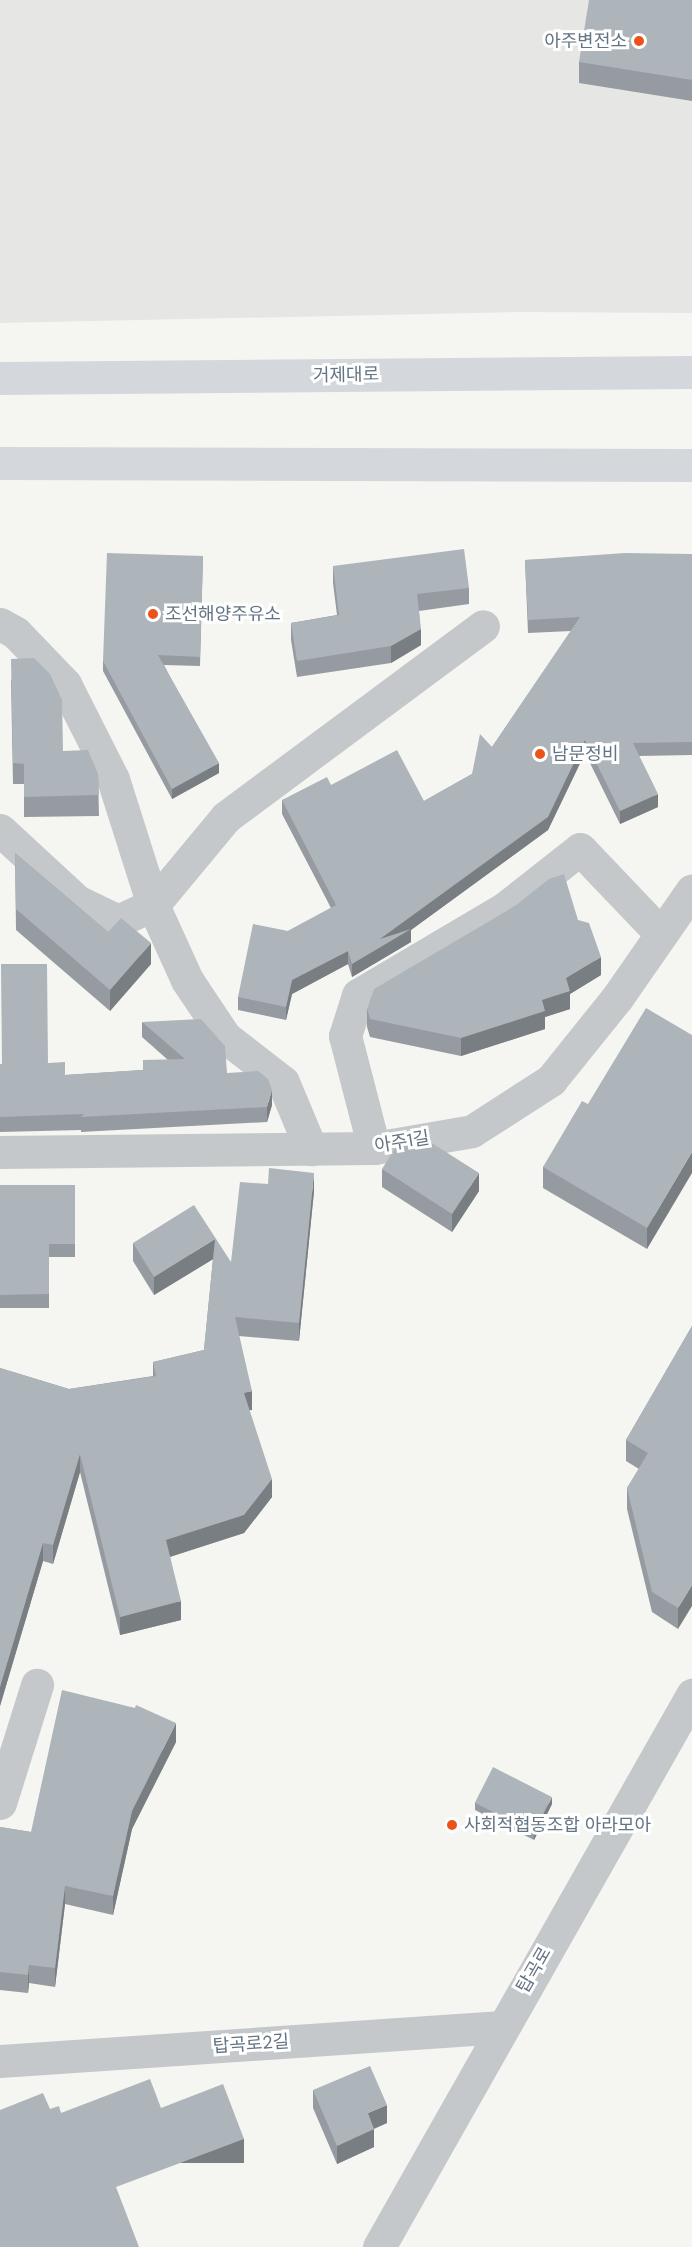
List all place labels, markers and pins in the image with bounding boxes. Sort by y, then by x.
place label: 아주변전소 [544,30,627,52]
marker: 아주변전소 [632,34,646,48]
place label: 조선해양주유소 [165,603,281,625]
marker: 조선해양주유소 [146,607,160,621]
place label: 남문정비 [552,743,618,765]
marker: 남문정비 [533,747,547,761]
place label: 사회적협동조합 아라모아 [464,1814,651,1836]
marker: 사회적협동조합 아라모아 [445,1818,459,1832]

